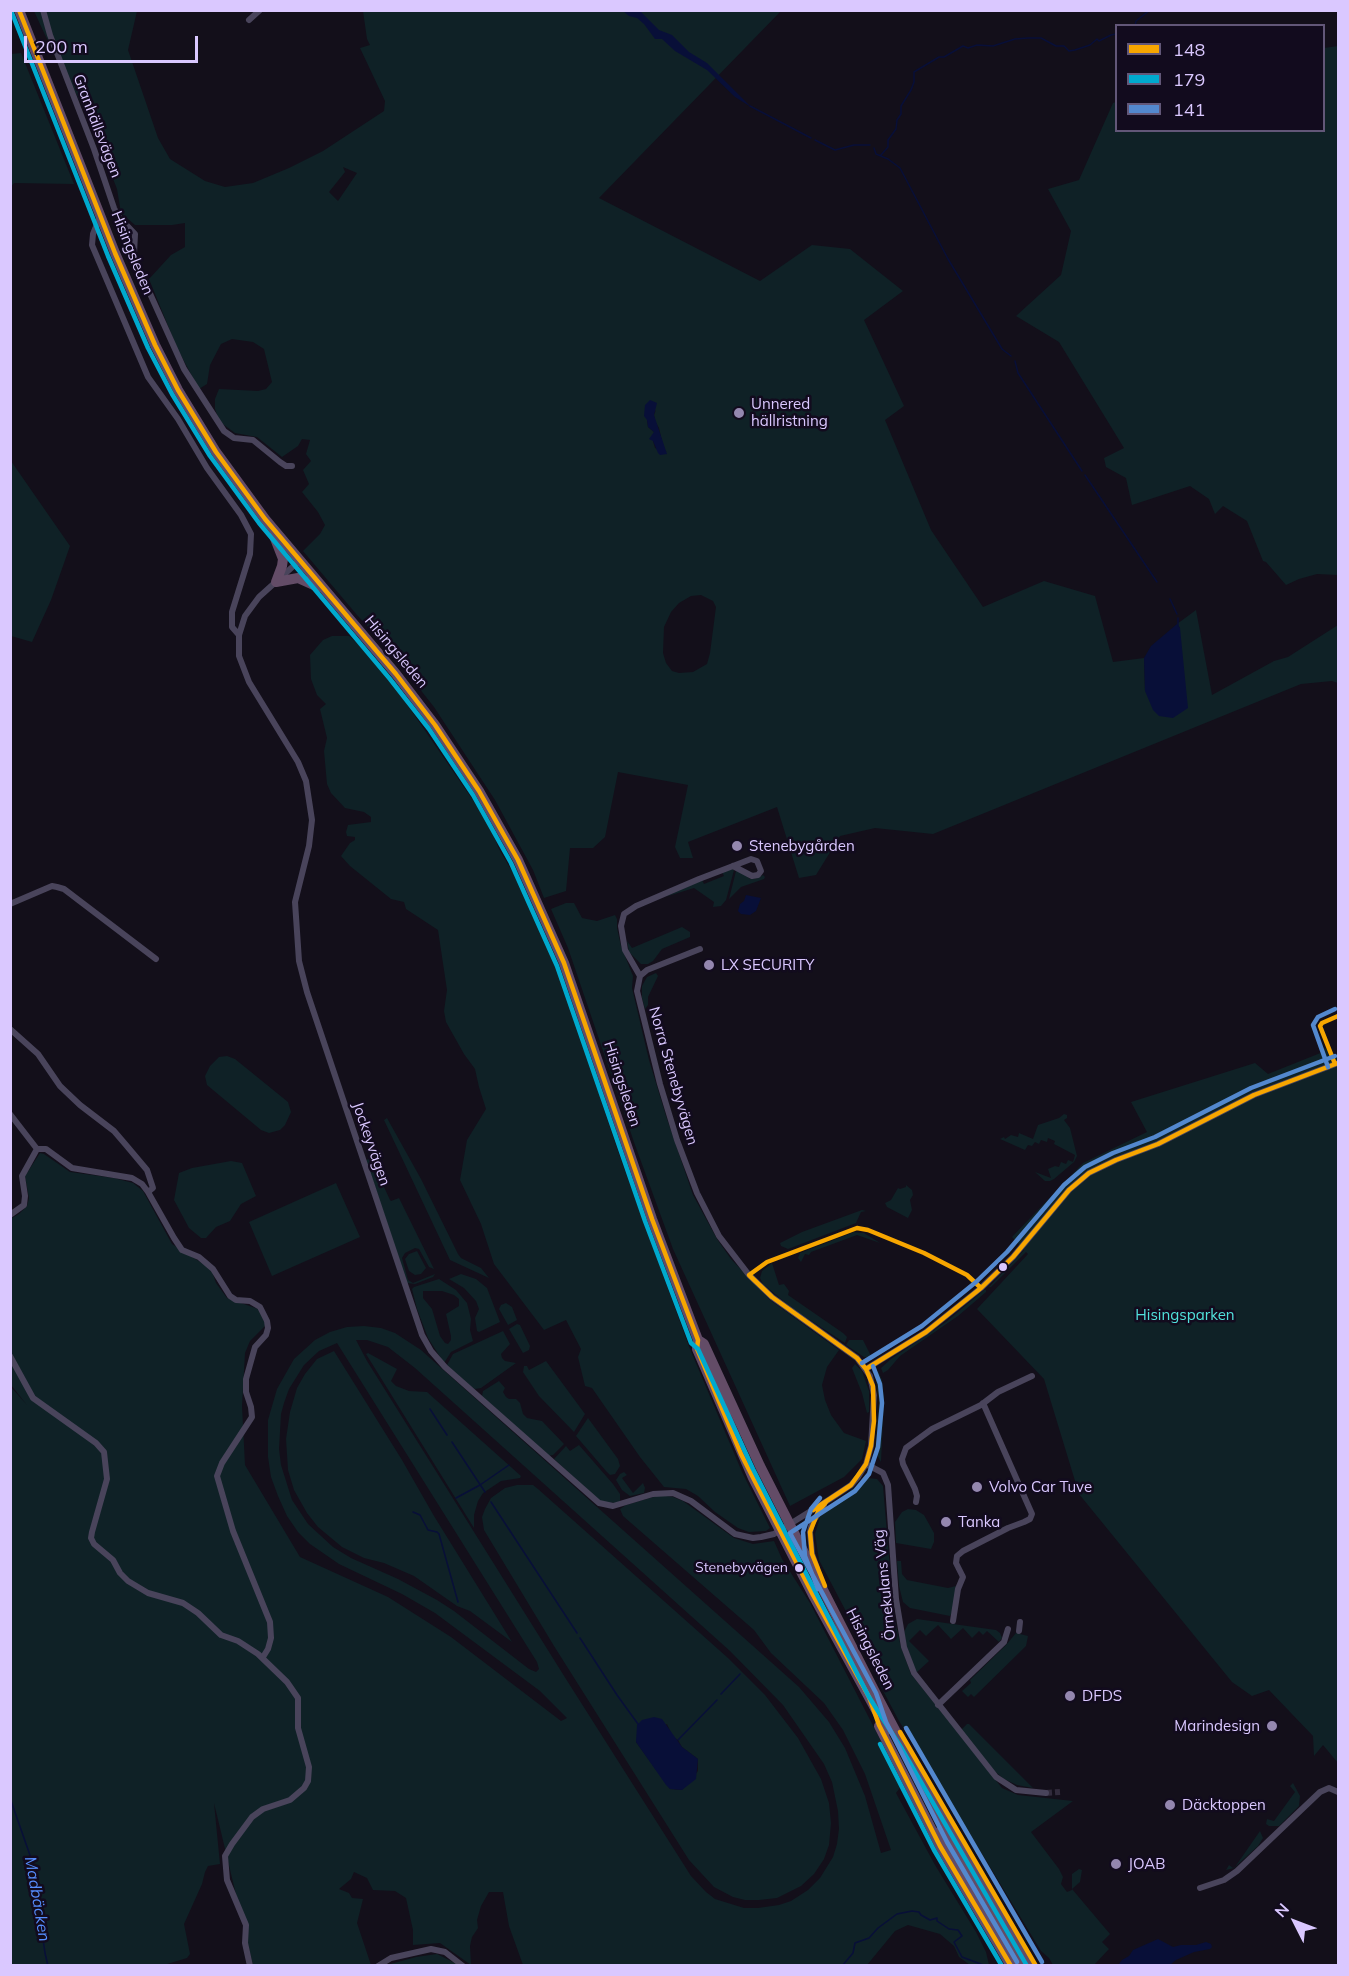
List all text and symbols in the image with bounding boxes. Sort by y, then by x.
scale bar [27,24,201,62]
legend [1115,24,1325,132]
text: 200 m [35,35,88,58]
text: 148 [1173,38,1205,61]
text: 179 [1173,68,1205,91]
street label: Granhällsvägen [69,72,125,180]
text: 141 [1173,98,1205,121]
street label: Hisingsleden [107,208,157,298]
place label: Unnered hällristning [751,395,828,430]
marker: Unnered hällristning [732,406,746,420]
street label: Hisingsleden [360,612,432,692]
place label: Stenebygården [749,837,855,855]
marker: Stenebygården [730,839,744,853]
place label: LX SECURITY [721,956,814,974]
marker: LX SECURITY [702,958,716,972]
street label: Norra Stenebyvägen [645,1005,701,1147]
street label: Hisingsleden [600,1039,644,1129]
street label: Jockeyvägen [348,1100,394,1188]
unlabelled marker [997,1261,1009,1273]
park label: Hisingsparken [1135,1306,1235,1324]
place label: Volvo Car Tuve [989,1478,1092,1496]
marker: Volvo Car Tuve [970,1480,984,1494]
place label: Tanka [958,1513,1000,1531]
marker: Tanka [939,1515,953,1529]
street label: Örnekulans Väg [870,1529,900,1641]
place label: Stenebyvägen [695,1560,788,1576]
marker: Stenebyvägen [793,1562,805,1574]
street label: Hisingsleden [842,1605,898,1693]
place label: DFDS [1082,1687,1122,1705]
marker: DFDS [1063,1689,1077,1703]
place label: Marindesign [1174,1717,1260,1735]
marker: Marindesign [1265,1719,1279,1733]
place label: Däcktoppen [1182,1796,1266,1814]
marker: Däcktoppen [1163,1798,1177,1812]
water label: Madbäcken [20,1855,54,1943]
place label: JOAB [1128,1855,1166,1873]
marker: JOAB [1109,1857,1123,1871]
north arrow [1265,1892,1325,1952]
text: N [1270,1899,1293,1921]

